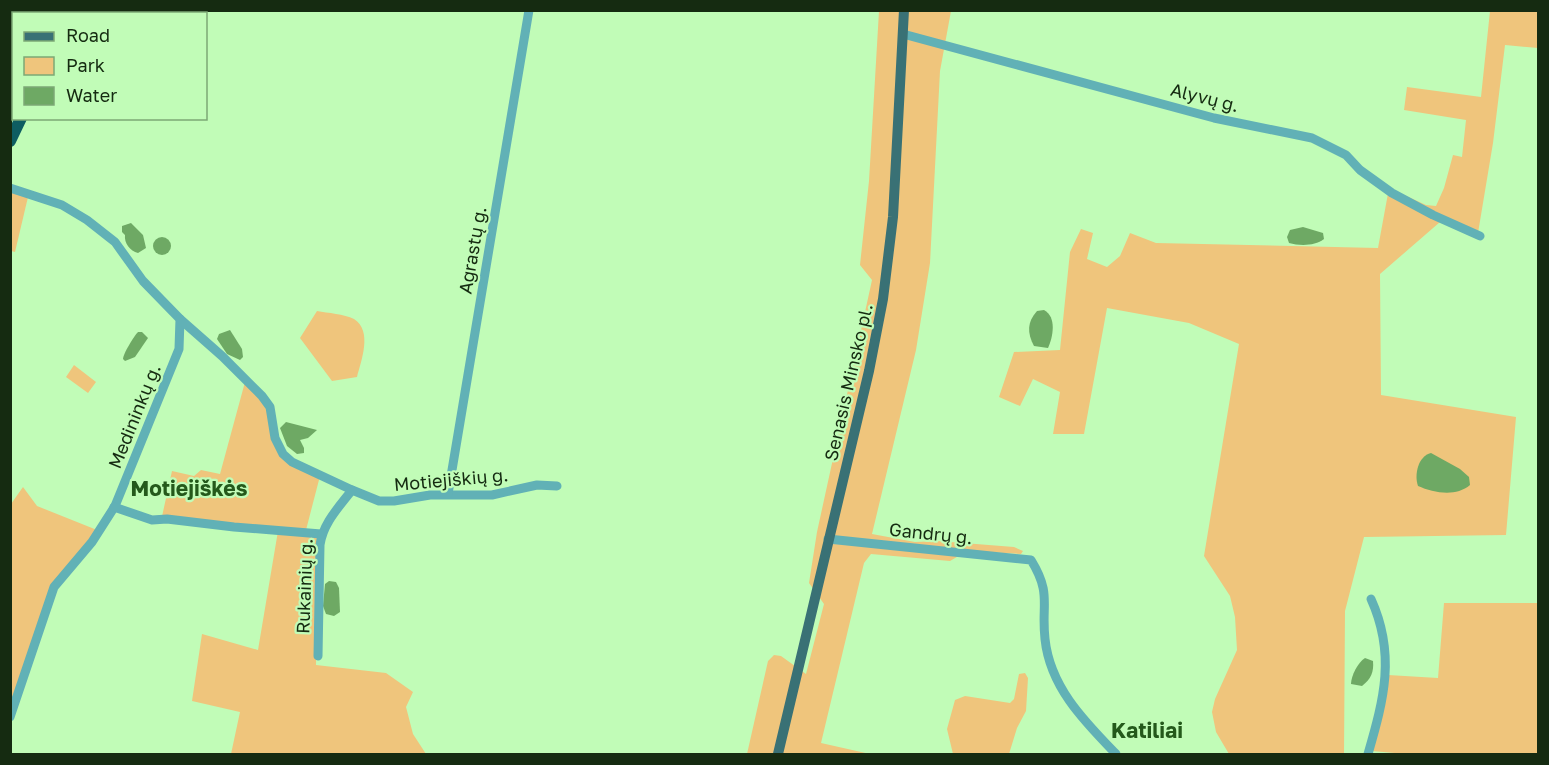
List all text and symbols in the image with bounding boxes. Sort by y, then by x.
legend [12,12,207,120]
text: Road [66,24,110,46]
text: Park [66,54,105,76]
street label: Alyvų g. [1169,78,1241,116]
text: Water [66,84,117,106]
street label: Agrastų g. [453,204,491,296]
street label: Senasis Minsko pl. [819,301,877,463]
street label: Medininkų g. [103,361,165,471]
street label: Motiejiškių g. [393,463,509,495]
district label: Motiejiškės [131,475,248,501]
street label: Gandrų g. [888,518,974,548]
street label: Rukainių g. [291,538,317,634]
district label: Katiliai [1111,717,1183,743]

